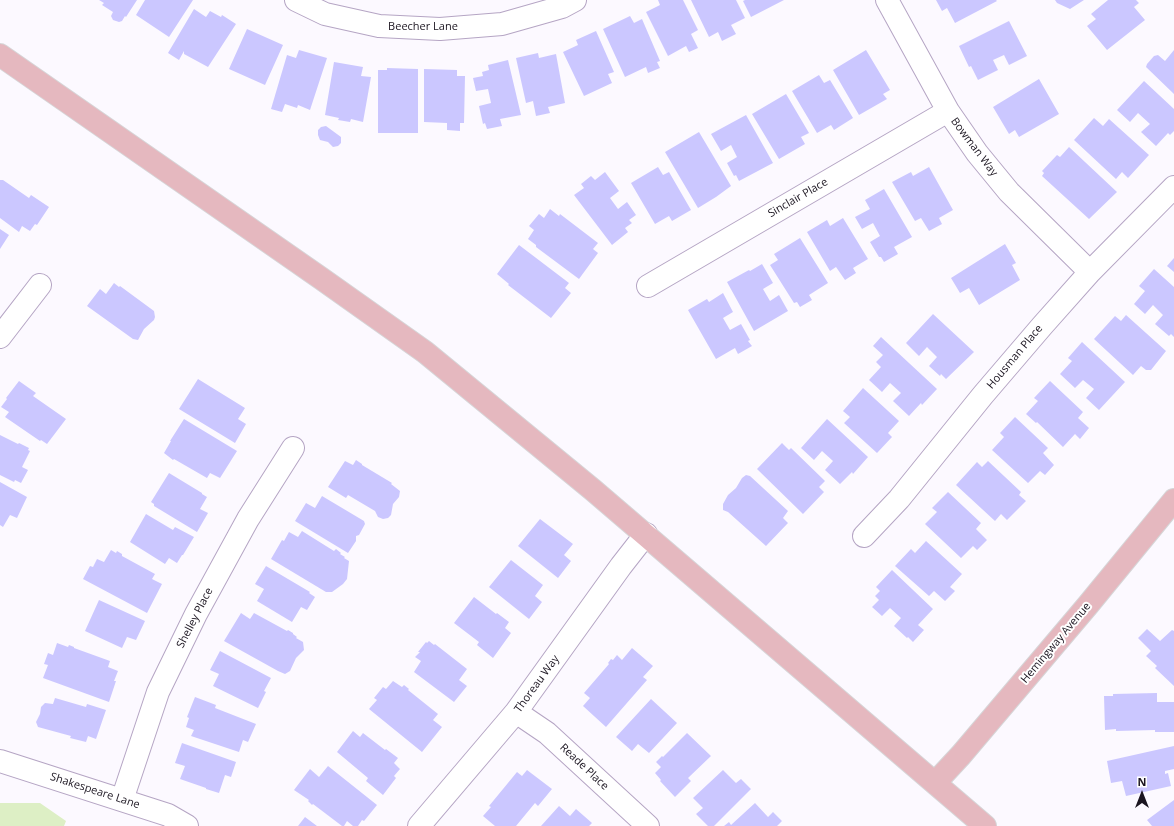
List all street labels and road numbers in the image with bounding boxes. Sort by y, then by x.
street label: Beecher Lane [388,20,458,34]
street label: Bowman Way [948,115,1000,179]
street label: Sinclair Place [766,176,830,220]
street label: Housman Place [984,322,1046,392]
street label: Shelley Place [174,586,216,650]
street label: Hemingway Avenue [1018,600,1094,686]
street label: Thoreau Way [512,653,562,715]
street label: Reade Place [557,741,611,793]
street label: Shakespeare Lane [49,770,141,812]

